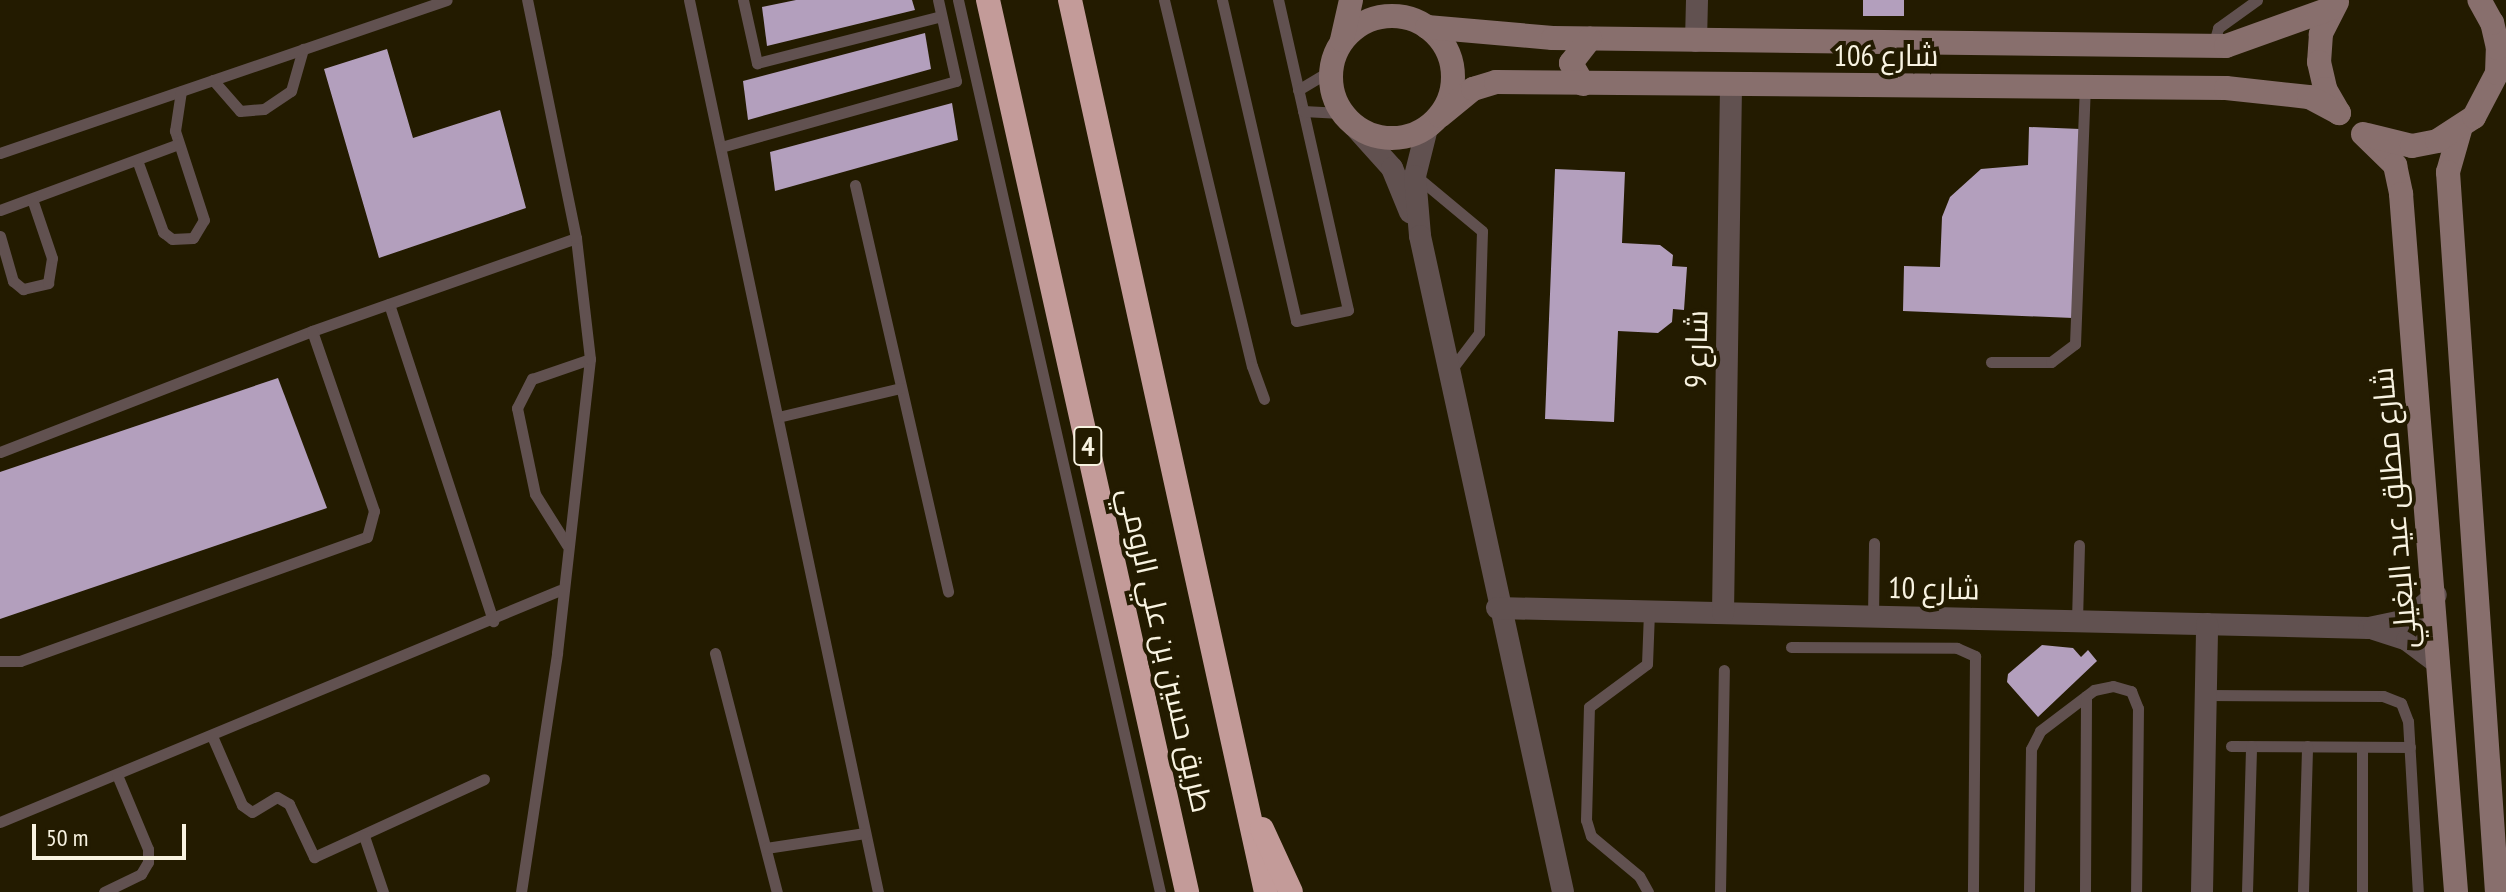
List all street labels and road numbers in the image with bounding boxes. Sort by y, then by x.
street label: شارع 106 [1834,37,1938,73]
street label: شارع 9 [1677,310,1715,388]
street label: شارع مطلق عيد البغيلي [2364,366,2424,650]
road number: 4 [1072,422,1104,470]
street label: طريق حسين بن علي الرومي [1111,484,1221,816]
street label: شارع 10 [1888,569,1980,607]

